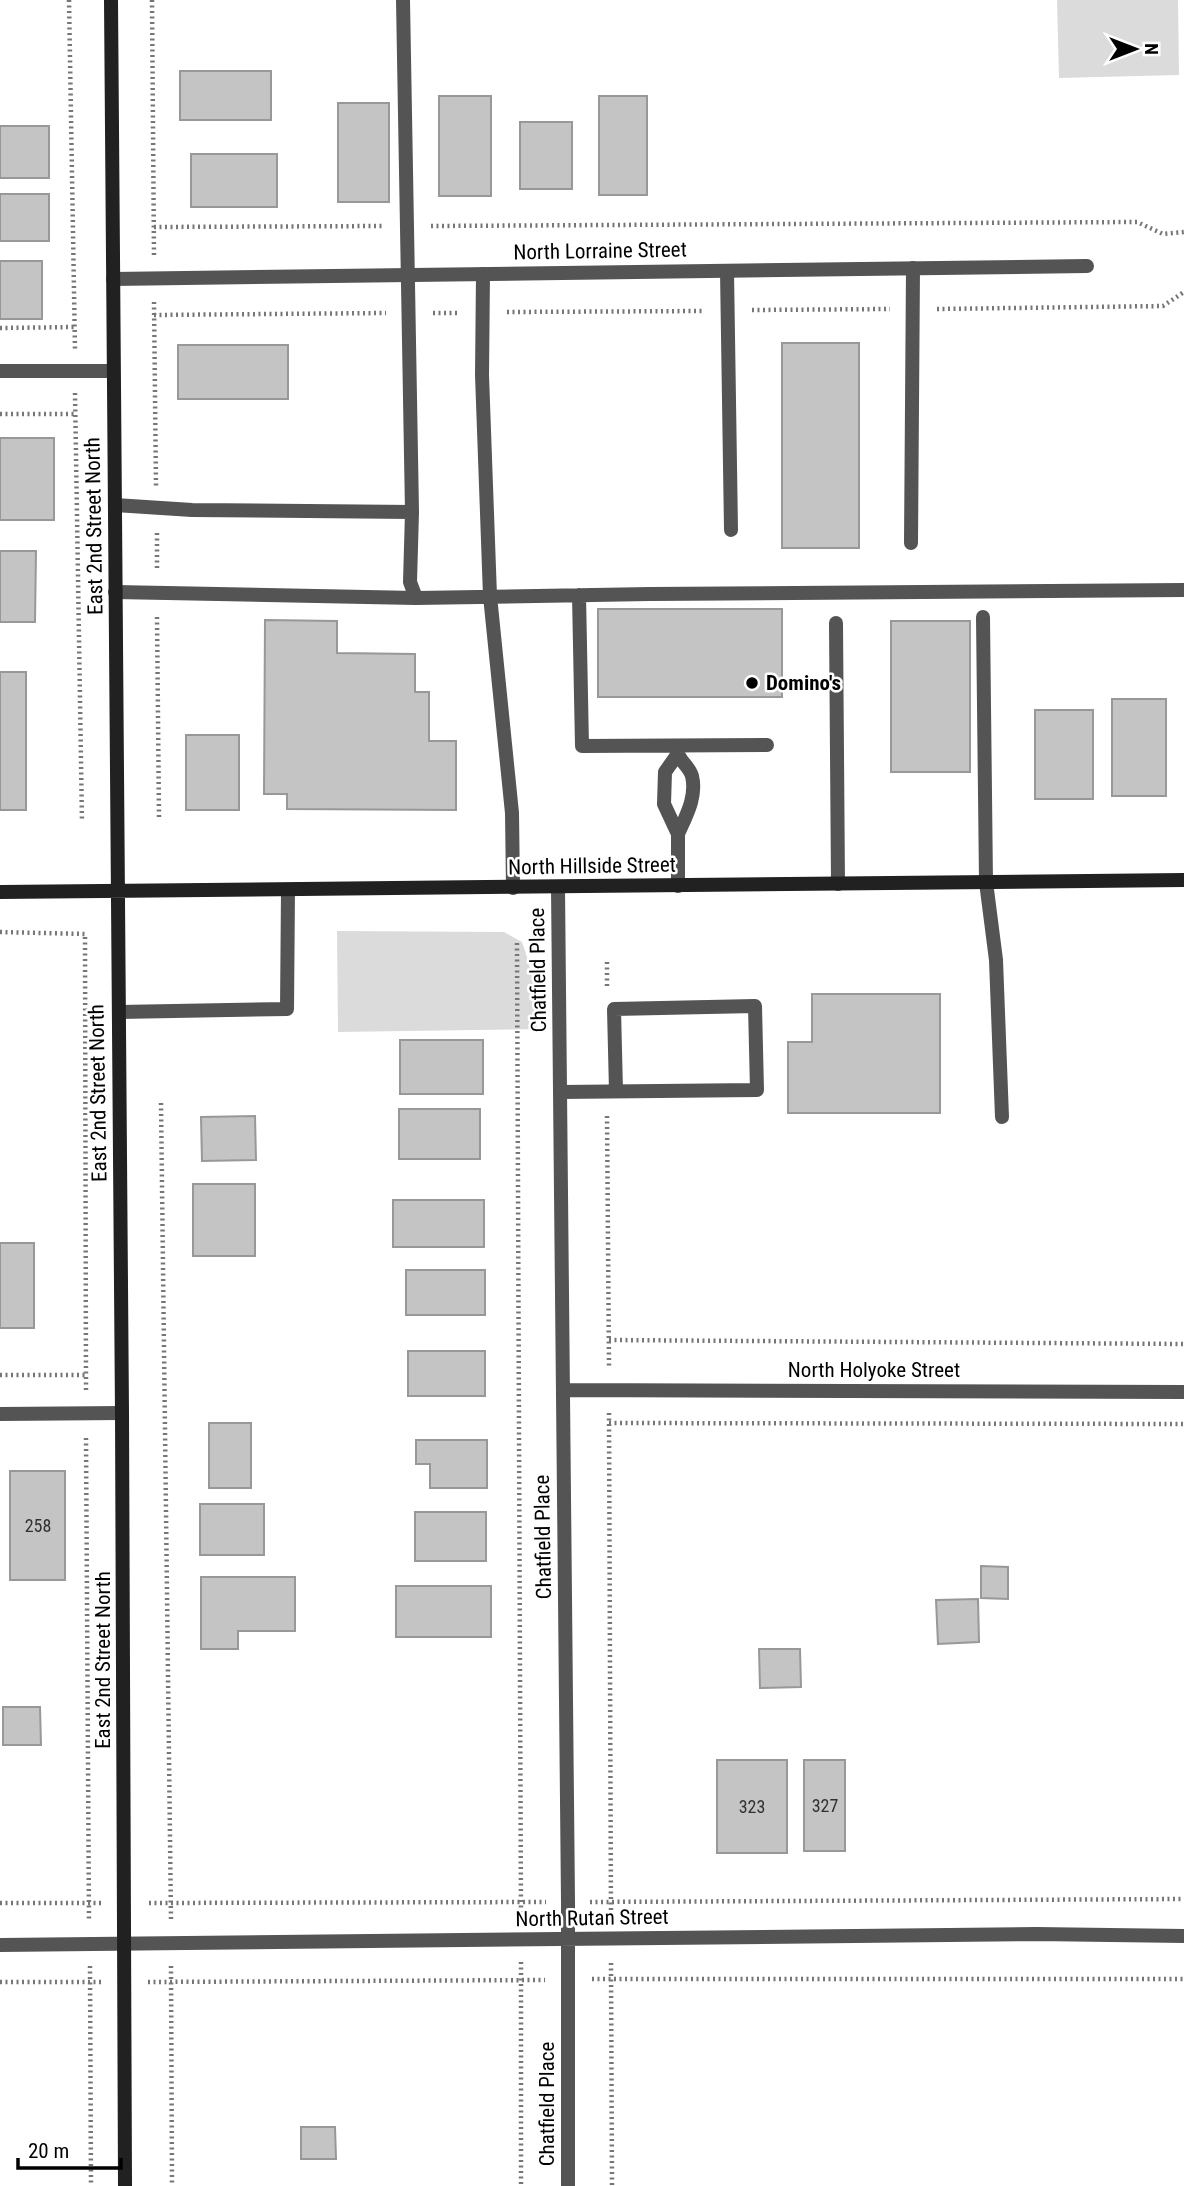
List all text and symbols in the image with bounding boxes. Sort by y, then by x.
north arrow [1100,14,1170,84]
text: N [1140,43,1163,55]
street label: North Lorraine Street [513,237,687,265]
street label: East 2nd Street North [80,437,108,615]
place label: Domino's [766,671,841,695]
marker: Domino's [744,675,760,691]
street label: North Hillside Street [508,853,676,879]
street label: Chatfield Place [525,907,551,1032]
street label: East 2nd Street North [84,1004,112,1182]
street label: North Holyoke Street [788,1358,960,1382]
street label: Chatfield Place [530,1474,556,1599]
house number: 258 [25,1515,51,1536]
street label: East 2nd Street North [91,1571,115,1749]
house number: 327 [812,1795,838,1816]
house number: 323 [739,1796,765,1817]
street label: North Rutan Street [515,1905,669,1931]
street label: Chatfield Place [535,2042,559,2166]
scale bar [18,2126,121,2170]
text: 20 m [28,2139,69,2163]

